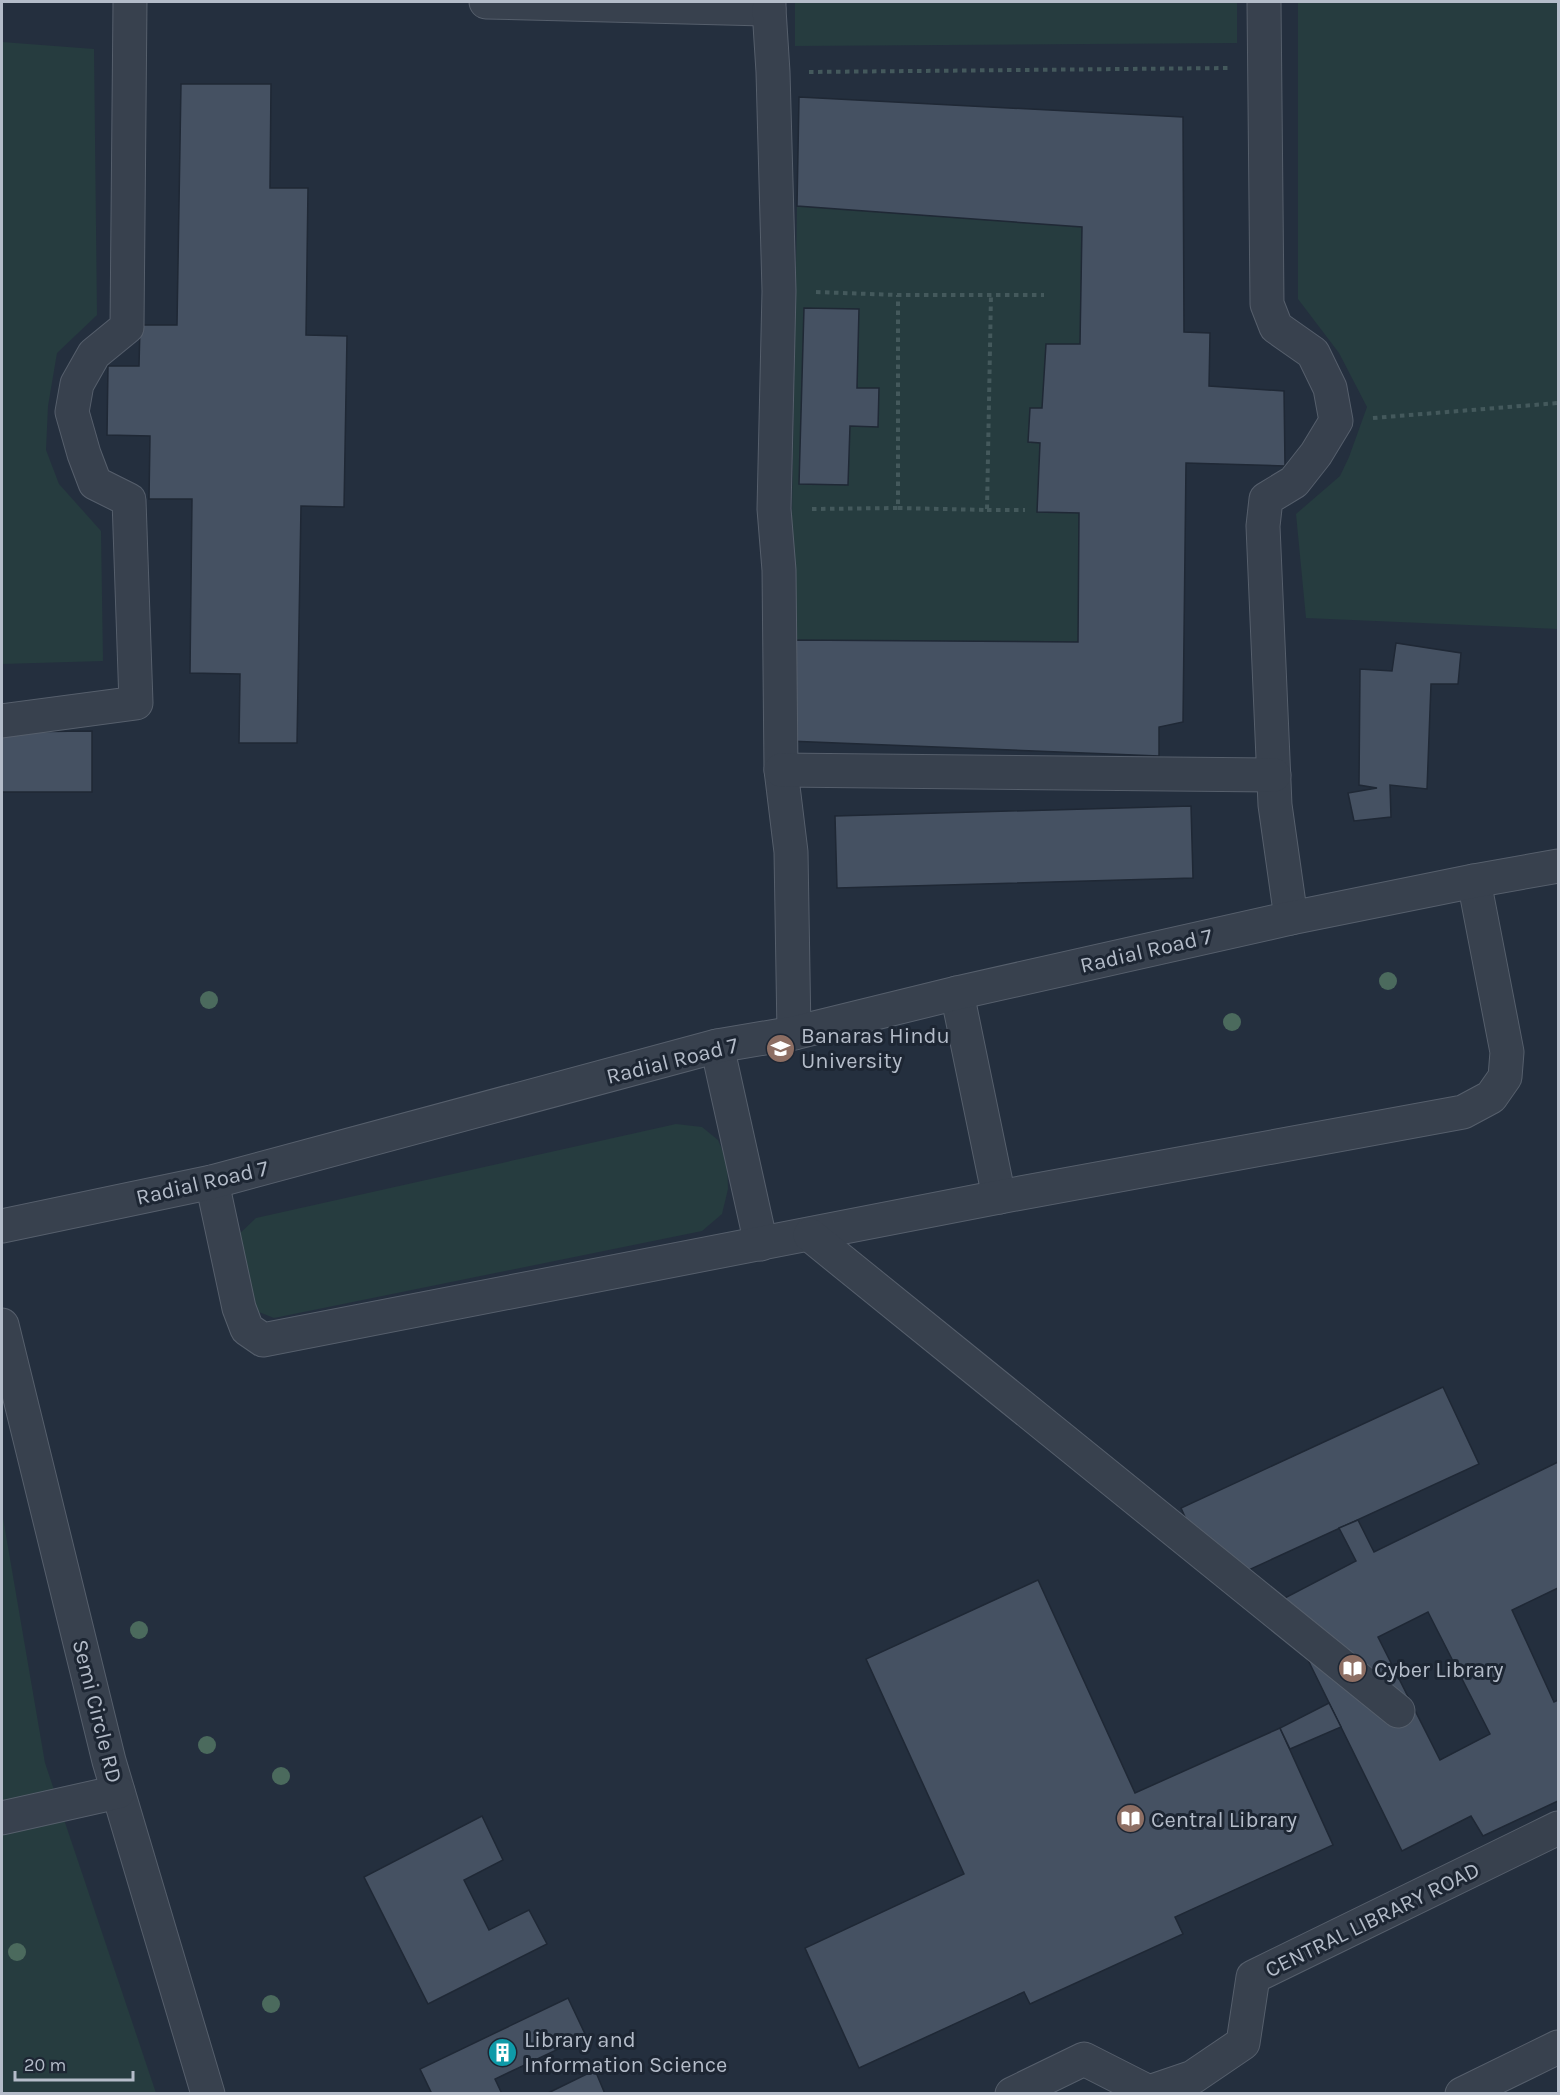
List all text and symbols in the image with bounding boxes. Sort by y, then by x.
street label: Radial Road 7 [1078,923,1215,979]
place label: Banaras Hindu University [801,1023,950,1074]
street label: Radial Road 7 [604,1032,741,1090]
school or university icon: Banaras Hindu University [764,1032,796,1064]
street label: Radial Road 7 [134,1155,271,1211]
street label: Semi Circle RD [67,1637,127,1786]
library icon: Cyber Library [1337,1653,1369,1685]
place label: Cyber Library [1374,1657,1503,1683]
library icon: Central Library [1114,1803,1146,1835]
place label: Central Library [1151,1807,1297,1833]
street label: CENTRAL LIBRARY ROAD [1261,1857,1484,1983]
place label: Library and Information Science [524,2027,727,2078]
building icon: Library and Information Science [487,2036,519,2068]
scale bar [15,2044,134,2082]
text: 20 m [24,2054,66,2076]

